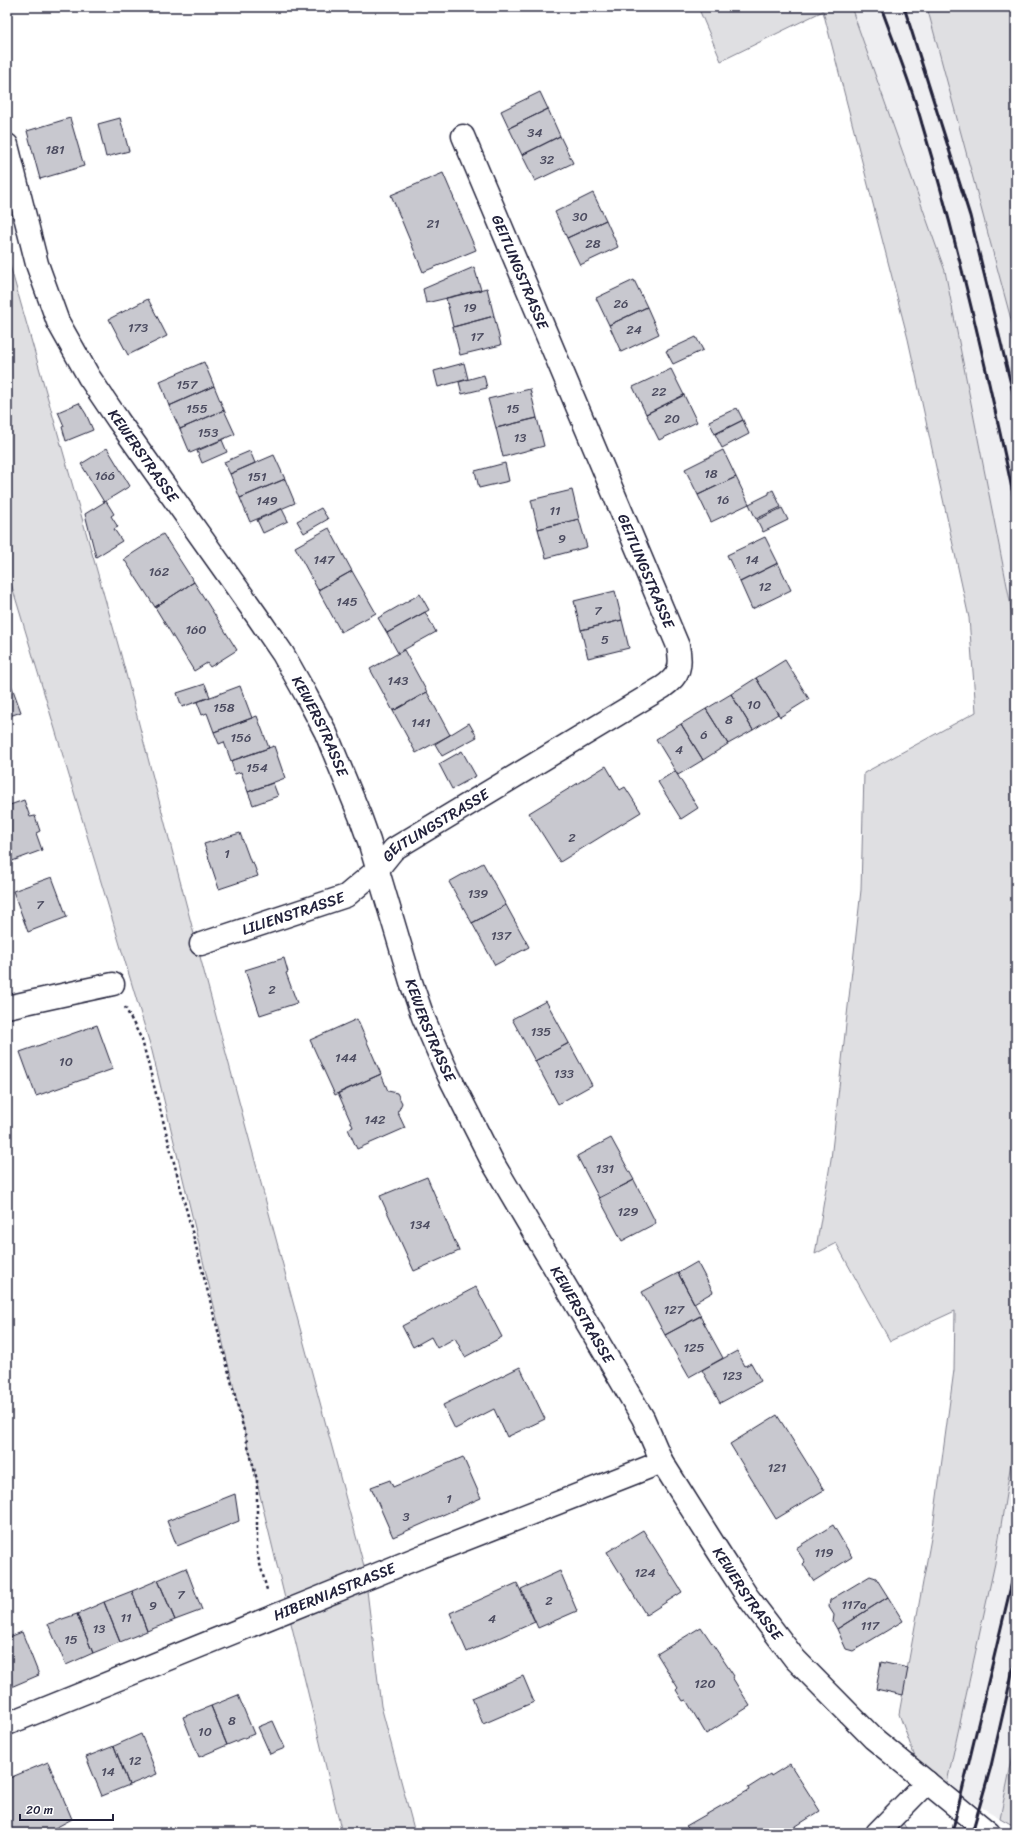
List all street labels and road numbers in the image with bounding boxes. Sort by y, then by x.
street label: GEITLINGSTRASSE [484,210,557,335]
street label: KEWERSTRASSE [101,403,187,509]
street label: GEITLINGSTRASSE [610,509,683,634]
street label: KEWERSTRASSE [285,671,356,782]
street label: GEITLINGSTRASSE [375,781,496,868]
street label: LILIENSTRASSE [238,884,349,943]
street label: KEWERSTRASSE [398,975,464,1088]
street label: KEWERSTRASSE [543,1261,622,1370]
street label: KEWERSTRASSE [706,1542,791,1648]
street label: HIBERNIASTRASSE [269,1555,401,1628]

